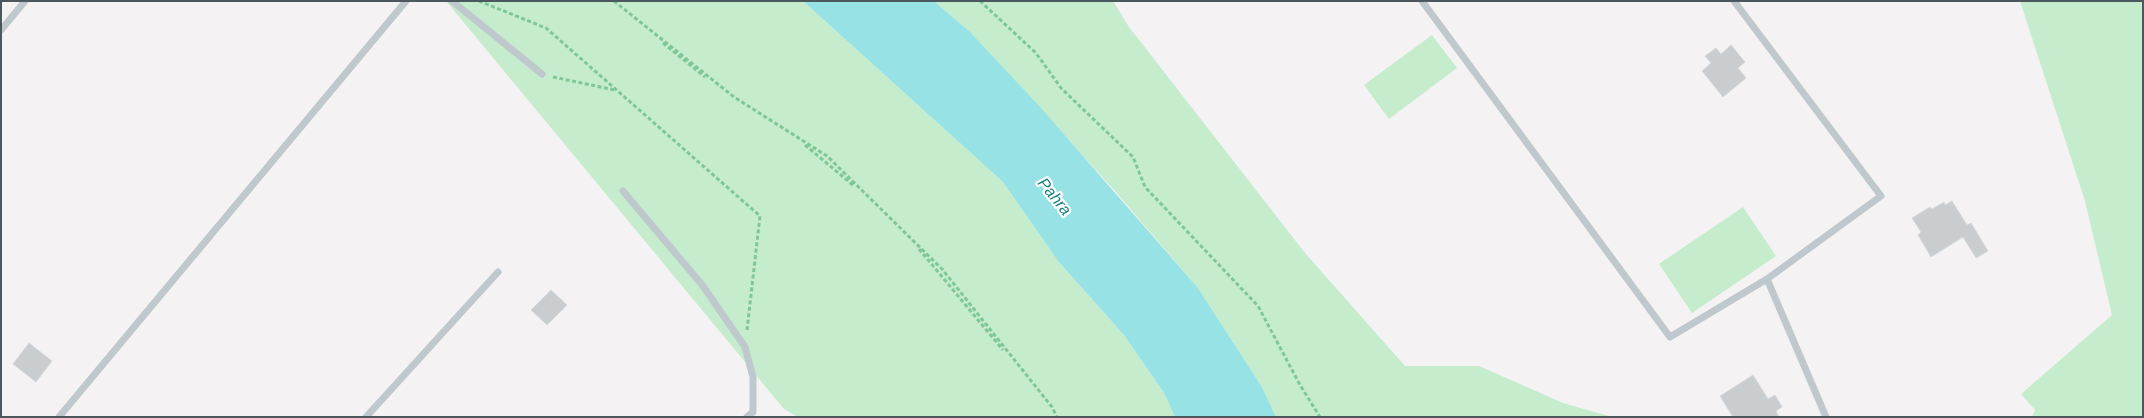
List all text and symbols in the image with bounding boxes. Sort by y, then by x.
water label: Pahra [1033,174,1075,220]

